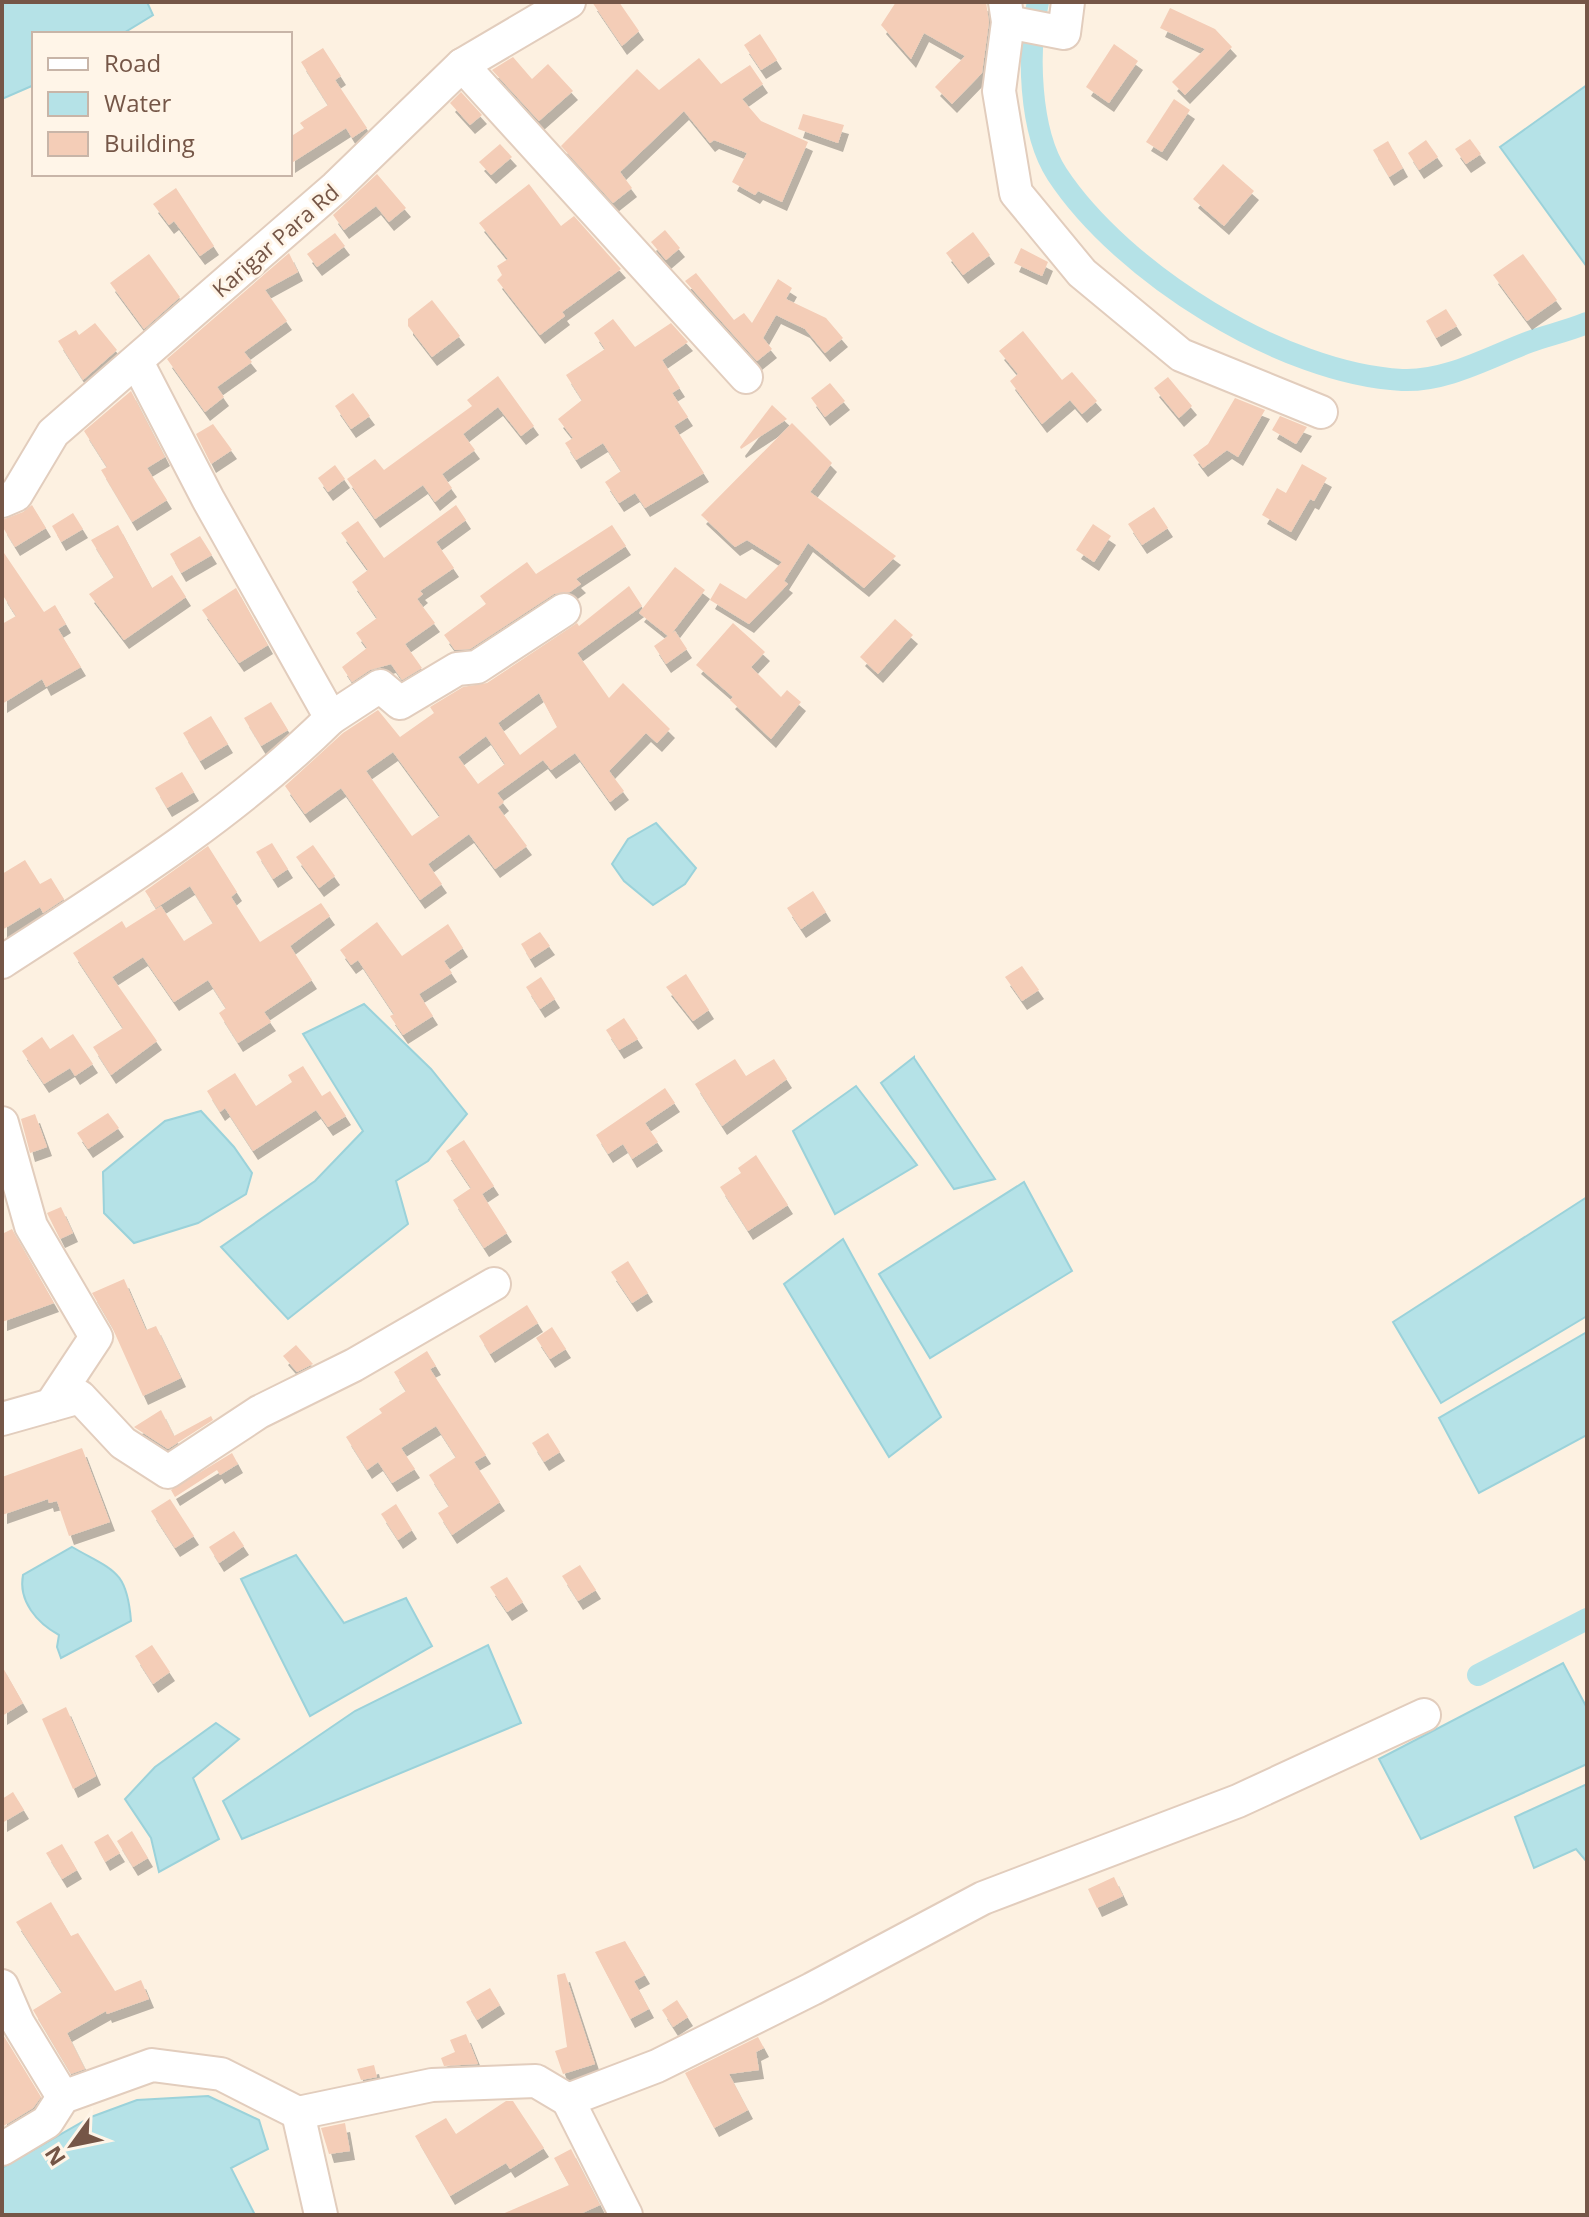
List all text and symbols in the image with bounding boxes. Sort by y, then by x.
legend [32,32,292,176]
text: Road [104,46,161,79]
text: Water [104,86,172,119]
text: Building [104,126,195,159]
street label: Karigar Para Rd [205,177,345,303]
north arrow [32,2105,112,2185]
text: N [37,2141,72,2172]

